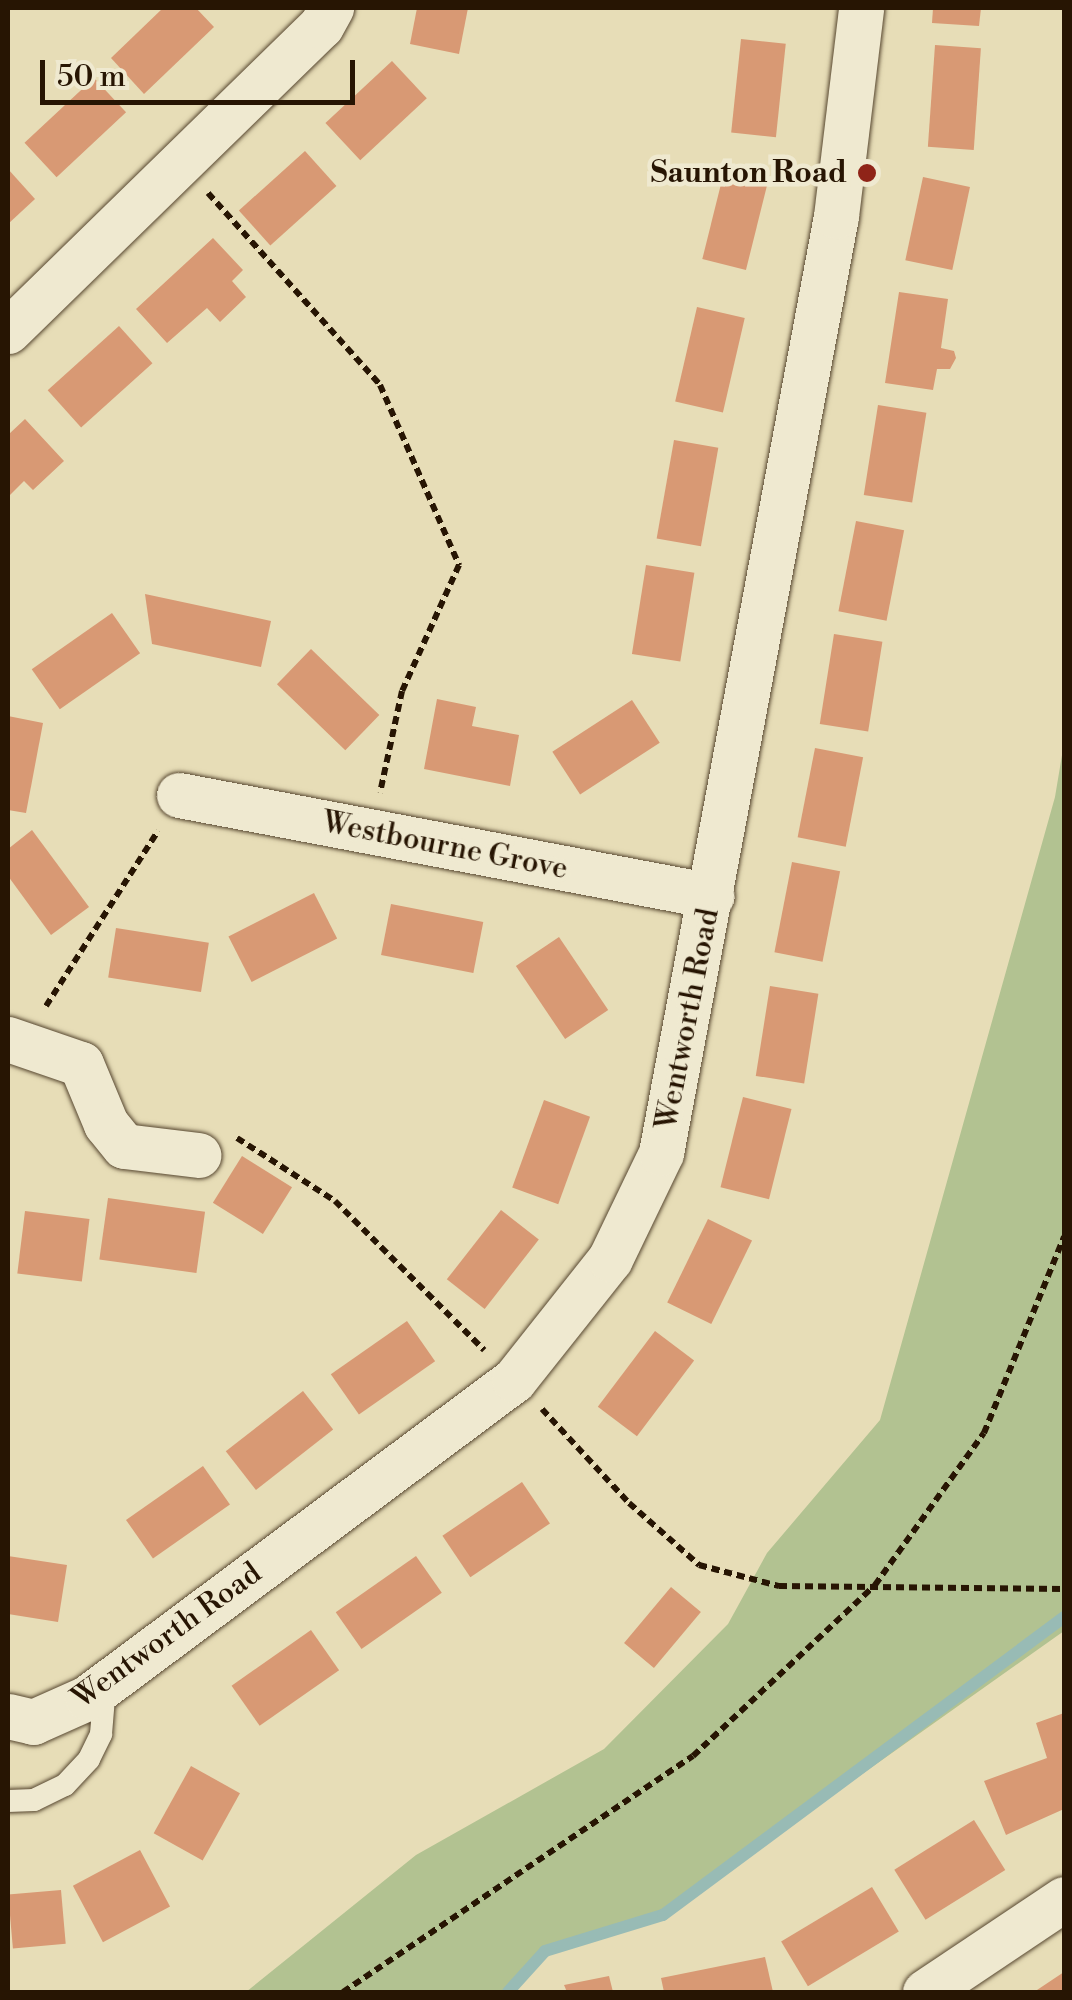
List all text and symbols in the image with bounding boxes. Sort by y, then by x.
scale bar [45,40,360,102]
text: 50 m [57,58,126,96]
place label: Saunton Road [650,155,847,191]
marker: Saunton Road [856,162,878,184]
street label: Westbourne Grove [319,805,571,887]
street label: Wentworth Road [649,905,727,1133]
street label: Wentworth Road [66,1555,268,1717]

